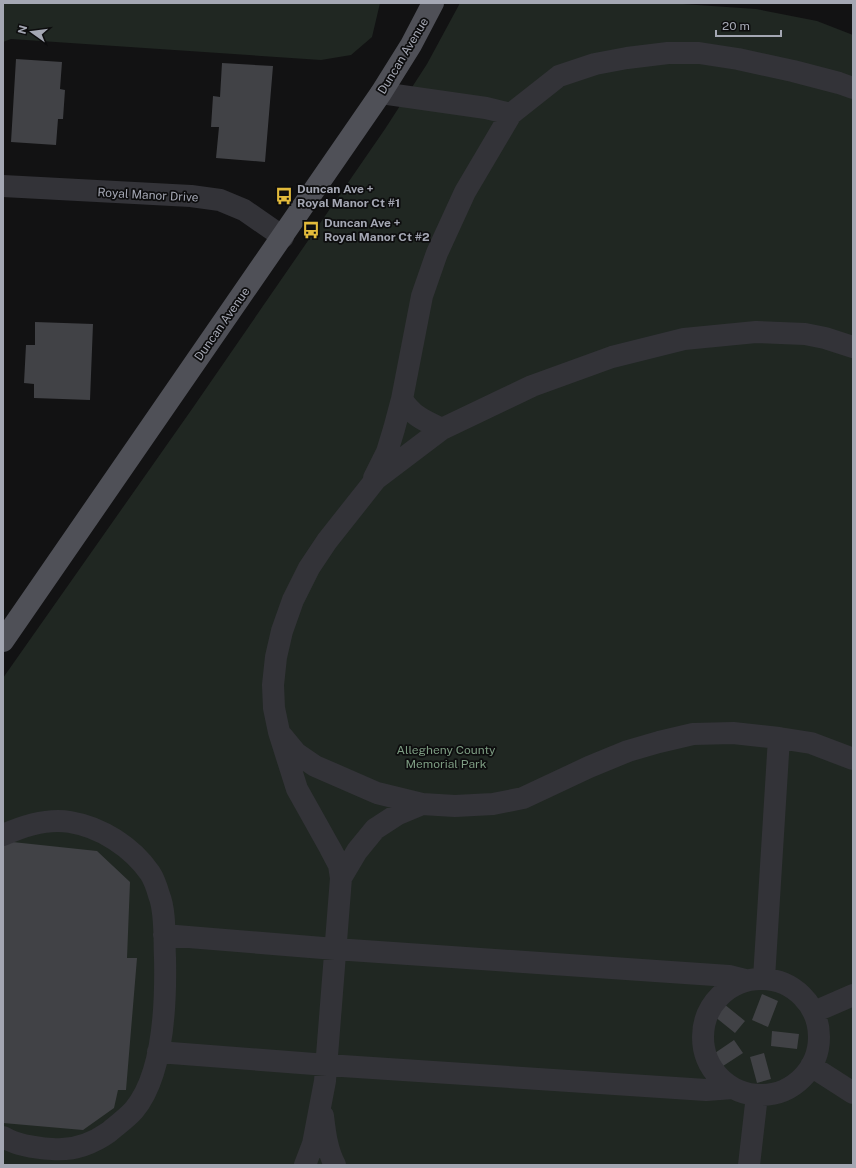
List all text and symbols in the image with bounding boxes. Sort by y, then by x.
north arrow [12,12,52,52]
scale bar [716,12,781,38]
street label: Duncan Avenue [375,15,431,97]
text: 20 m [722,19,750,33]
text: N [15,24,29,35]
place label: Duncan Ave + Royal Manor Ct #1 [297,182,400,210]
street label: Royal Manor Drive [97,185,199,205]
bus stop icon: Duncan Ave + Royal Manor Ct #1 [274,186,294,206]
place label: Duncan Ave + Royal Manor Ct #2 [324,216,430,244]
bus stop icon: Duncan Ave + Royal Manor Ct #2 [301,220,321,240]
street label: Duncan Avenue [191,284,253,363]
park label: Allegheny County Memorial Park [396,743,496,771]

